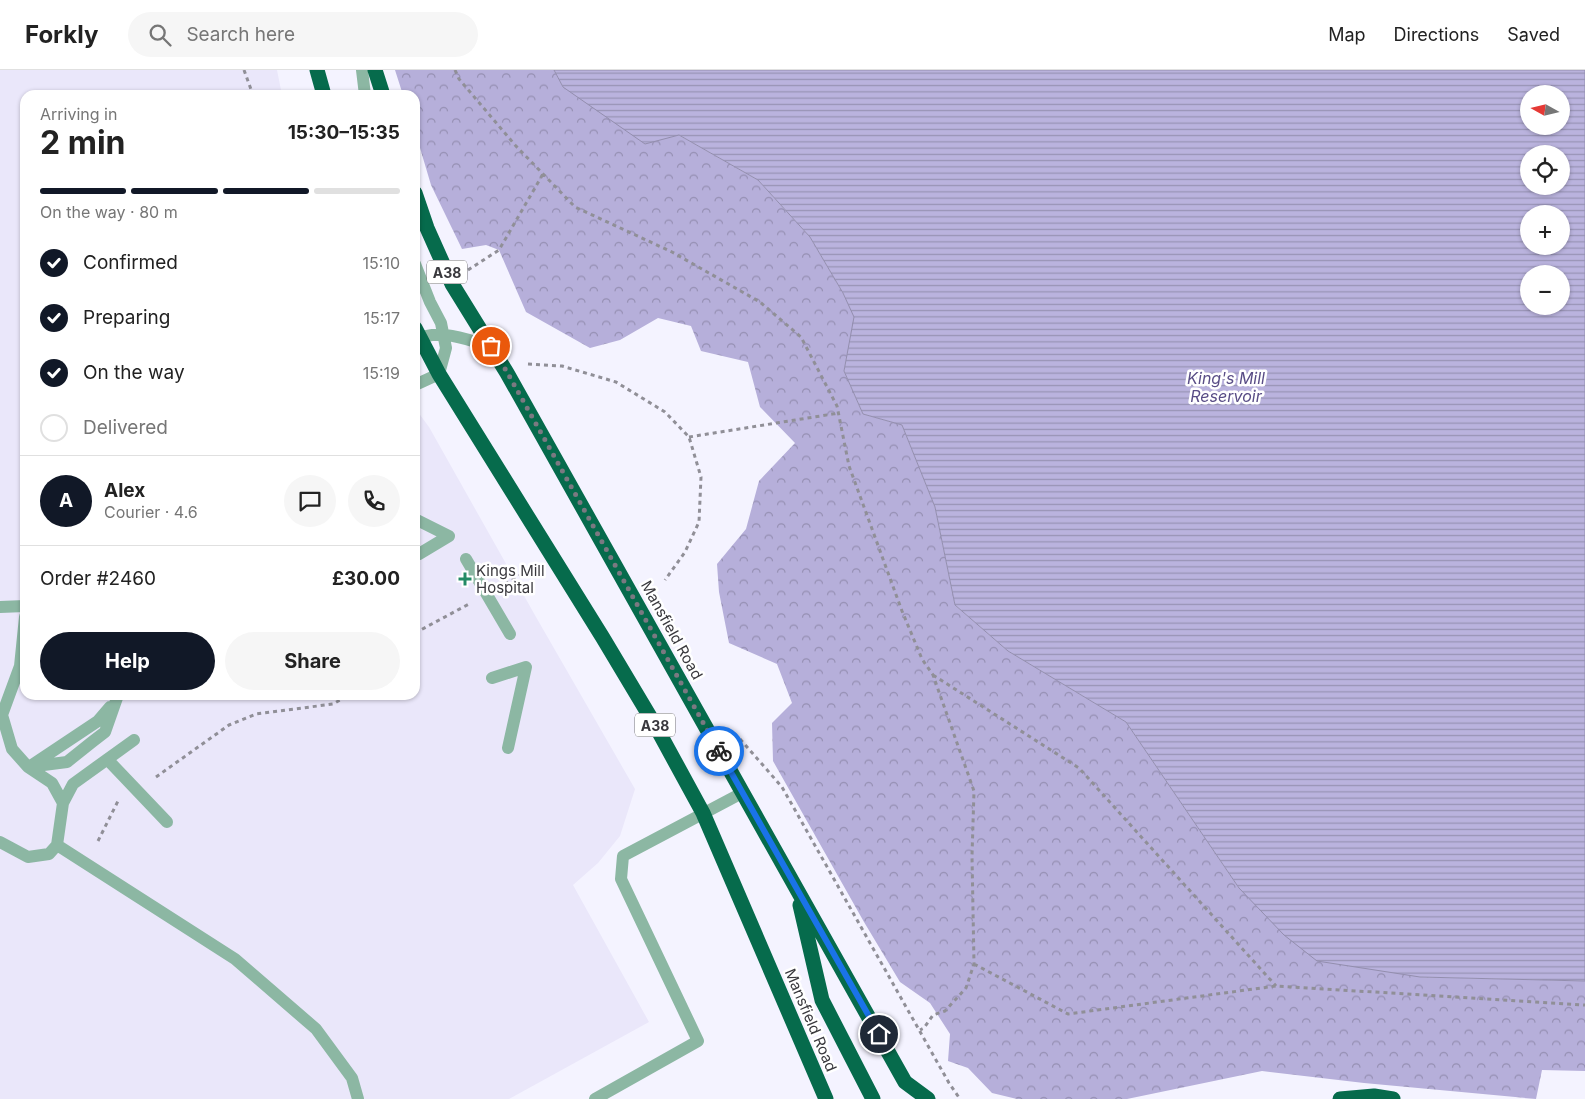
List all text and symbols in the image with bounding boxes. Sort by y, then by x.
search box [128,12,478,57]
text: Forkly [25,20,98,49]
icon: search [146,21,174,49]
text: Search here [186,23,295,46]
text: Map [1328,24,1366,45]
text: Directions [1394,24,1479,45]
text: Saved [1507,24,1560,45]
north arrow [1520,85,1570,135]
map controls [1520,85,1570,315]
text: Arriving in [40,104,117,124]
text: 15:30–15:35 [288,121,400,144]
text: 2 min [40,123,126,162]
button: locate [1520,145,1570,195]
text: On the way · 80 m [40,202,178,222]
button: + [1520,205,1570,255]
icon: check [40,249,68,277]
text: Confirmed [83,251,178,274]
text: 15:10 [363,253,400,273]
road number: A38 [427,260,467,283]
button: − [1520,265,1570,315]
icon: check [40,304,68,332]
text: Preparing [83,306,170,329]
text: 15:17 [364,308,400,328]
pin [470,325,512,367]
icon: bag [477,332,505,360]
icon: check [40,359,68,387]
text: On the way [83,361,185,384]
text: 15:19 [363,363,400,383]
water label: King's Mill Reservoir [1187,368,1265,406]
text: Delivered [83,416,168,439]
button: chat [284,475,336,527]
button: phone [348,475,400,527]
text: Alex [104,479,145,502]
text: A [59,489,73,512]
text: Courier · 4.6 [104,502,198,522]
place label: Kings Mill Hospital [476,561,545,597]
text: Order #2460 [40,567,156,590]
text: £30.00 [332,567,400,590]
marker: Kings Mill Hospital [458,572,472,586]
street label: Mansfield Road [637,577,707,683]
button: Help [40,632,215,690]
button: Share [225,632,400,690]
road number: A38 [635,714,675,736]
courier [694,726,744,776]
icon: bike [705,737,733,765]
street label: Mansfield Road [781,966,841,1074]
pin [858,1013,900,1055]
icon: home [865,1020,893,1048]

